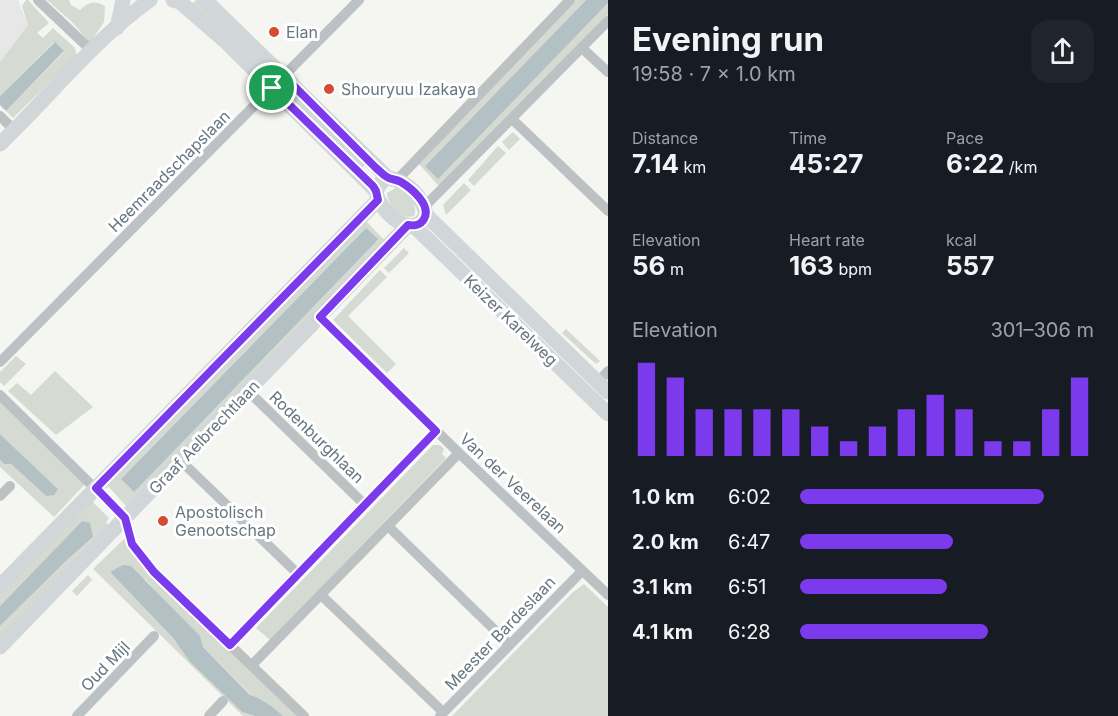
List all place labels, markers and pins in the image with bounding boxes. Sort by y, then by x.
place label: Elan [286,22,318,42]
marker: Elan [267,25,281,39]
pin [246,62,297,113]
place label: Shouryuu Izakaya [341,79,476,99]
marker: Shouryuu Izakaya [322,82,336,96]
place label: Apostolisch Genootschap [175,502,276,540]
marker: Apostolisch Genootschap [156,514,170,528]

